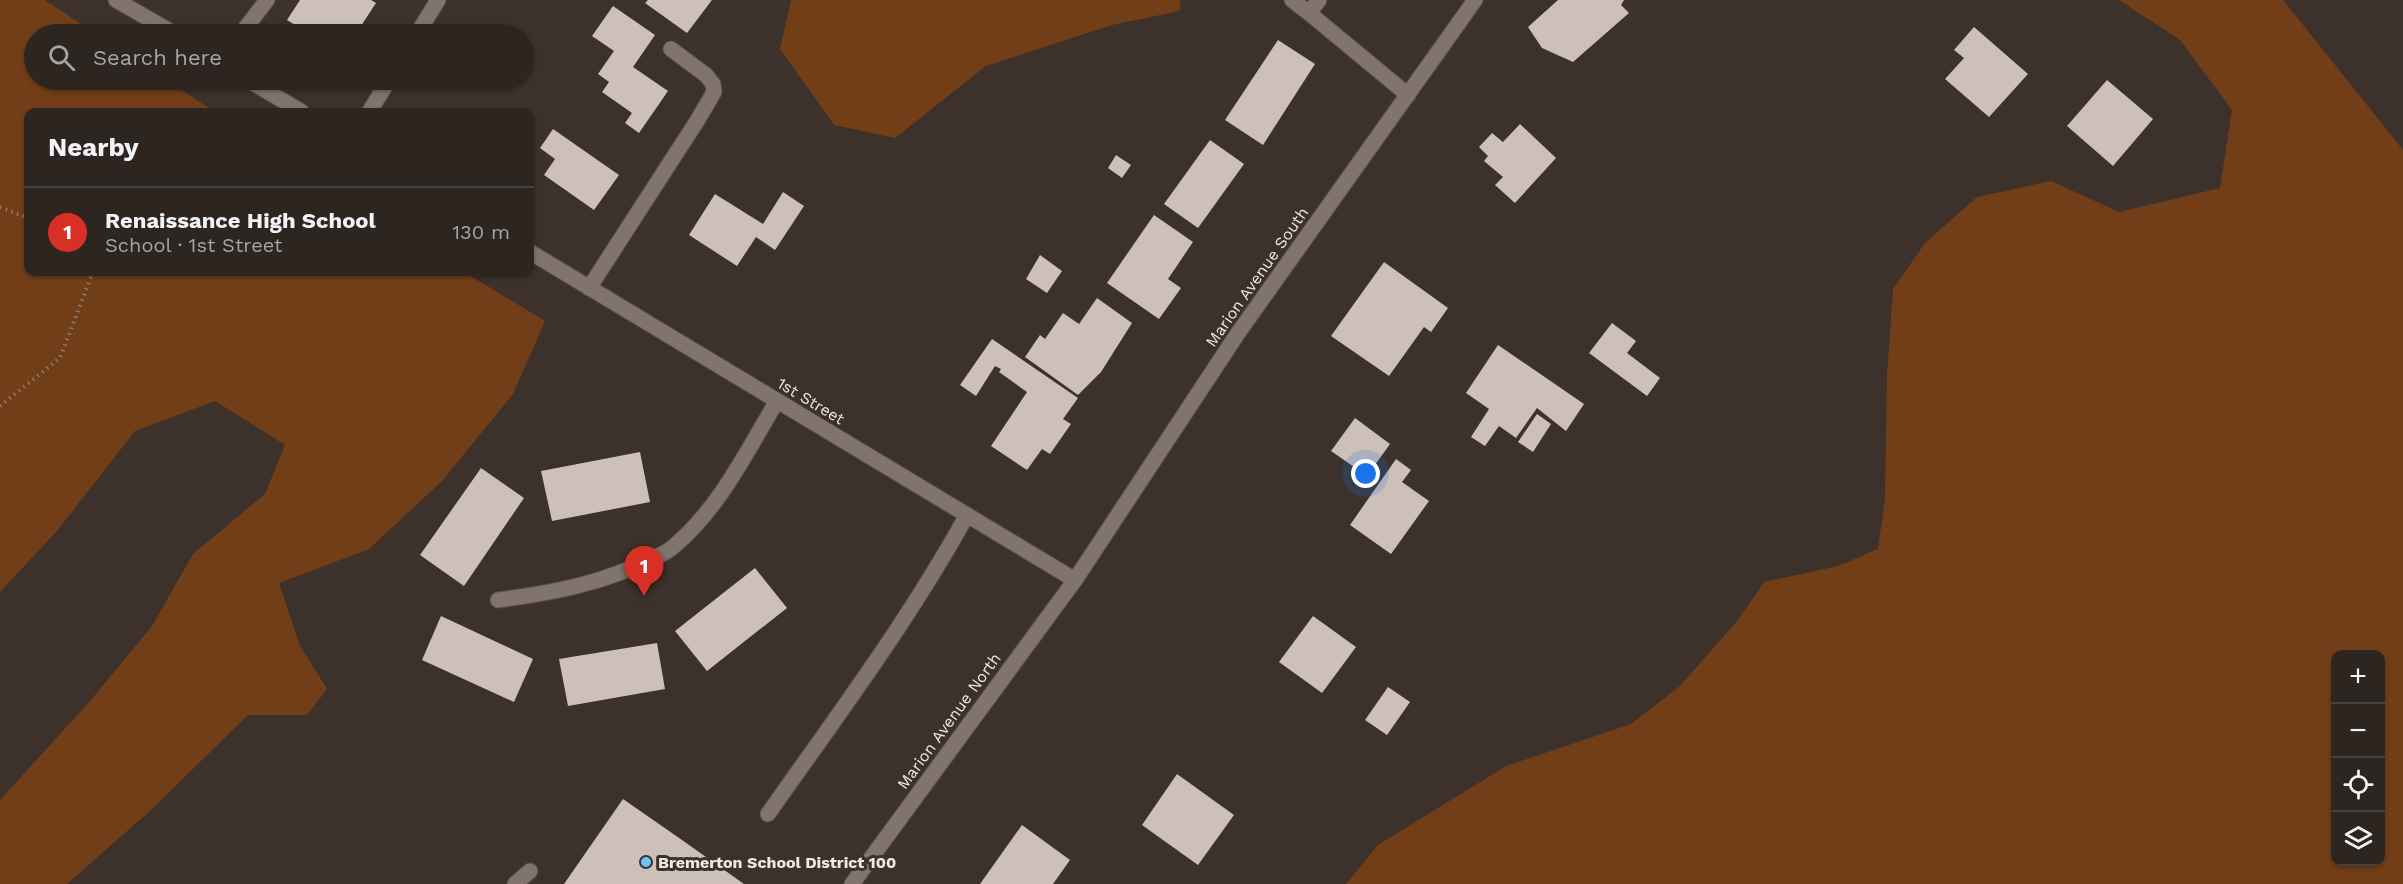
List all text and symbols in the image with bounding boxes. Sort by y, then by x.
search box [24,24,534,90]
icon: search [45,41,78,74]
text: Search here [93,45,222,70]
text: Nearby [48,132,139,162]
street label: Marion Avenue South [1202,204,1312,350]
text: Renaissance High School [105,208,376,233]
text: 1 [63,220,72,244]
text: 130 m [452,220,510,244]
text: School · 1st Street [105,233,282,257]
street label: 1st Street [774,374,848,429]
your location [1351,459,1380,488]
pin: 1 [624,546,664,596]
street label: Marion Avenue North [893,649,1005,793]
map controls [2331,650,2385,866]
button: + [2331,650,2385,704]
button: − [2331,704,2385,758]
button: locate [2331,758,2385,812]
button: layers [2331,812,2385,866]
place label: Bremerton School District 100 [658,853,896,872]
marker: Bremerton School District 100 [639,855,653,869]

